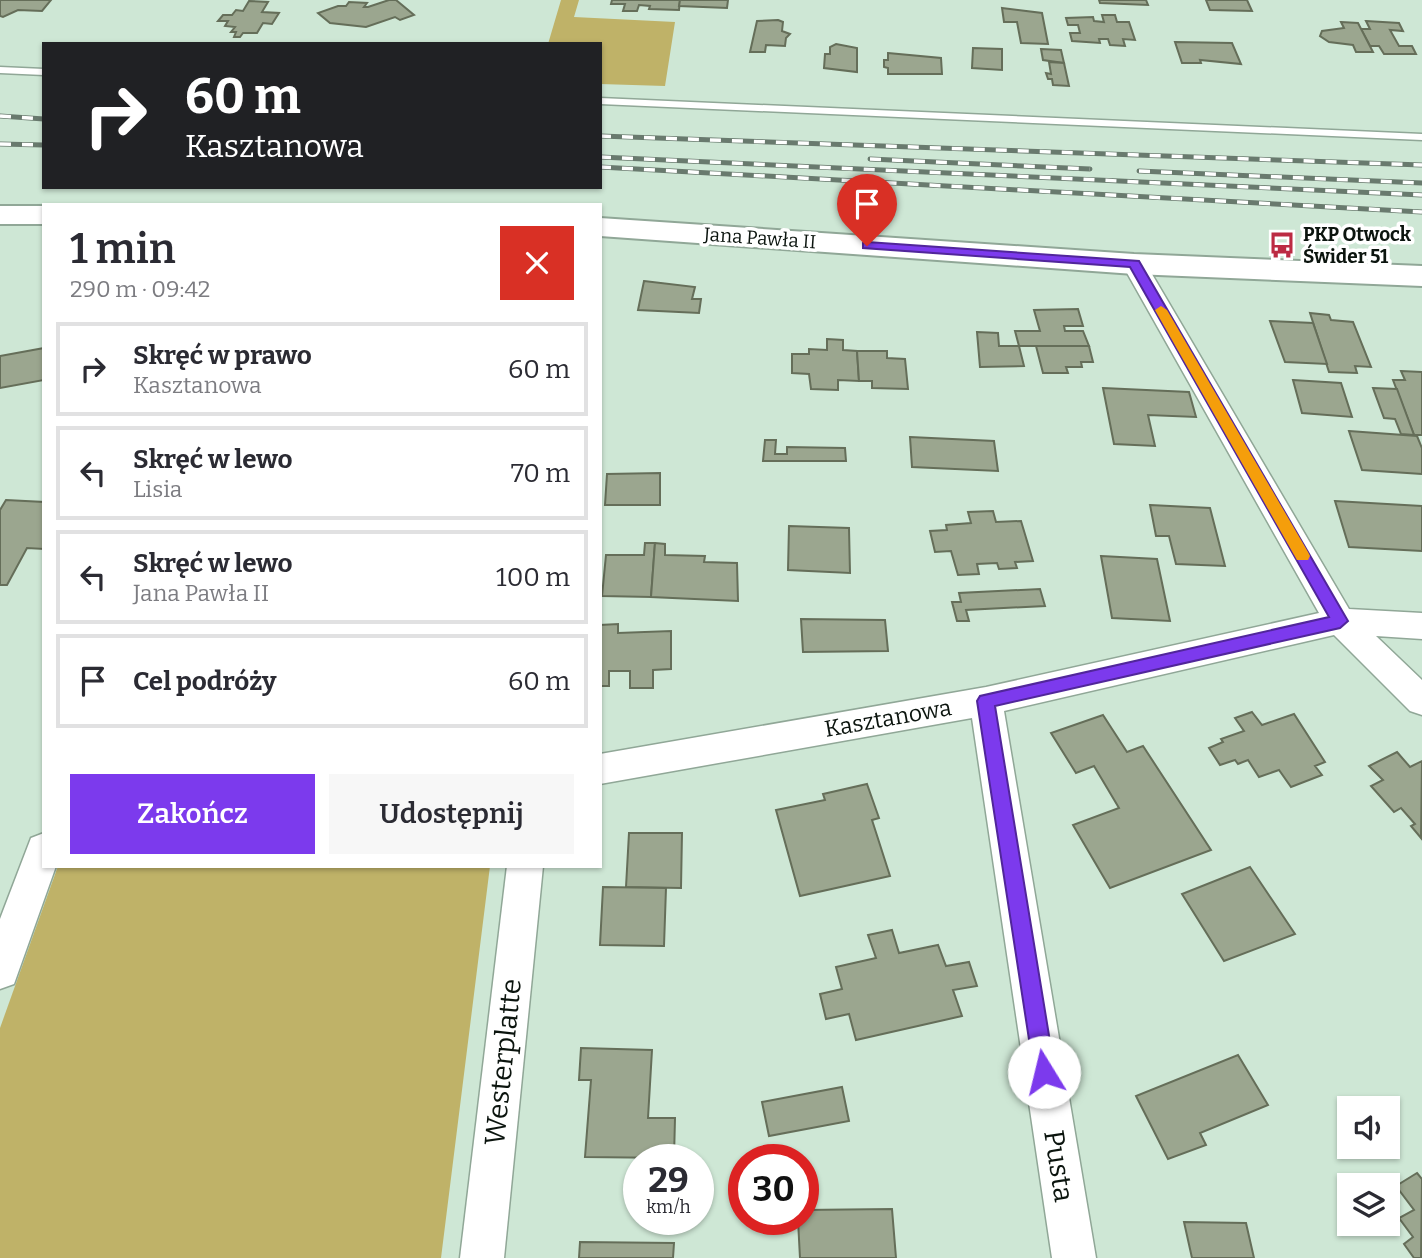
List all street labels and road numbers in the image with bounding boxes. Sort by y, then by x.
street label: Jana Pawła II [702,223,817,253]
street label: Kasztanowa [822,693,954,743]
street label: Westerplatte [478,977,528,1147]
street label: Pusta [1037,1128,1081,1204]

